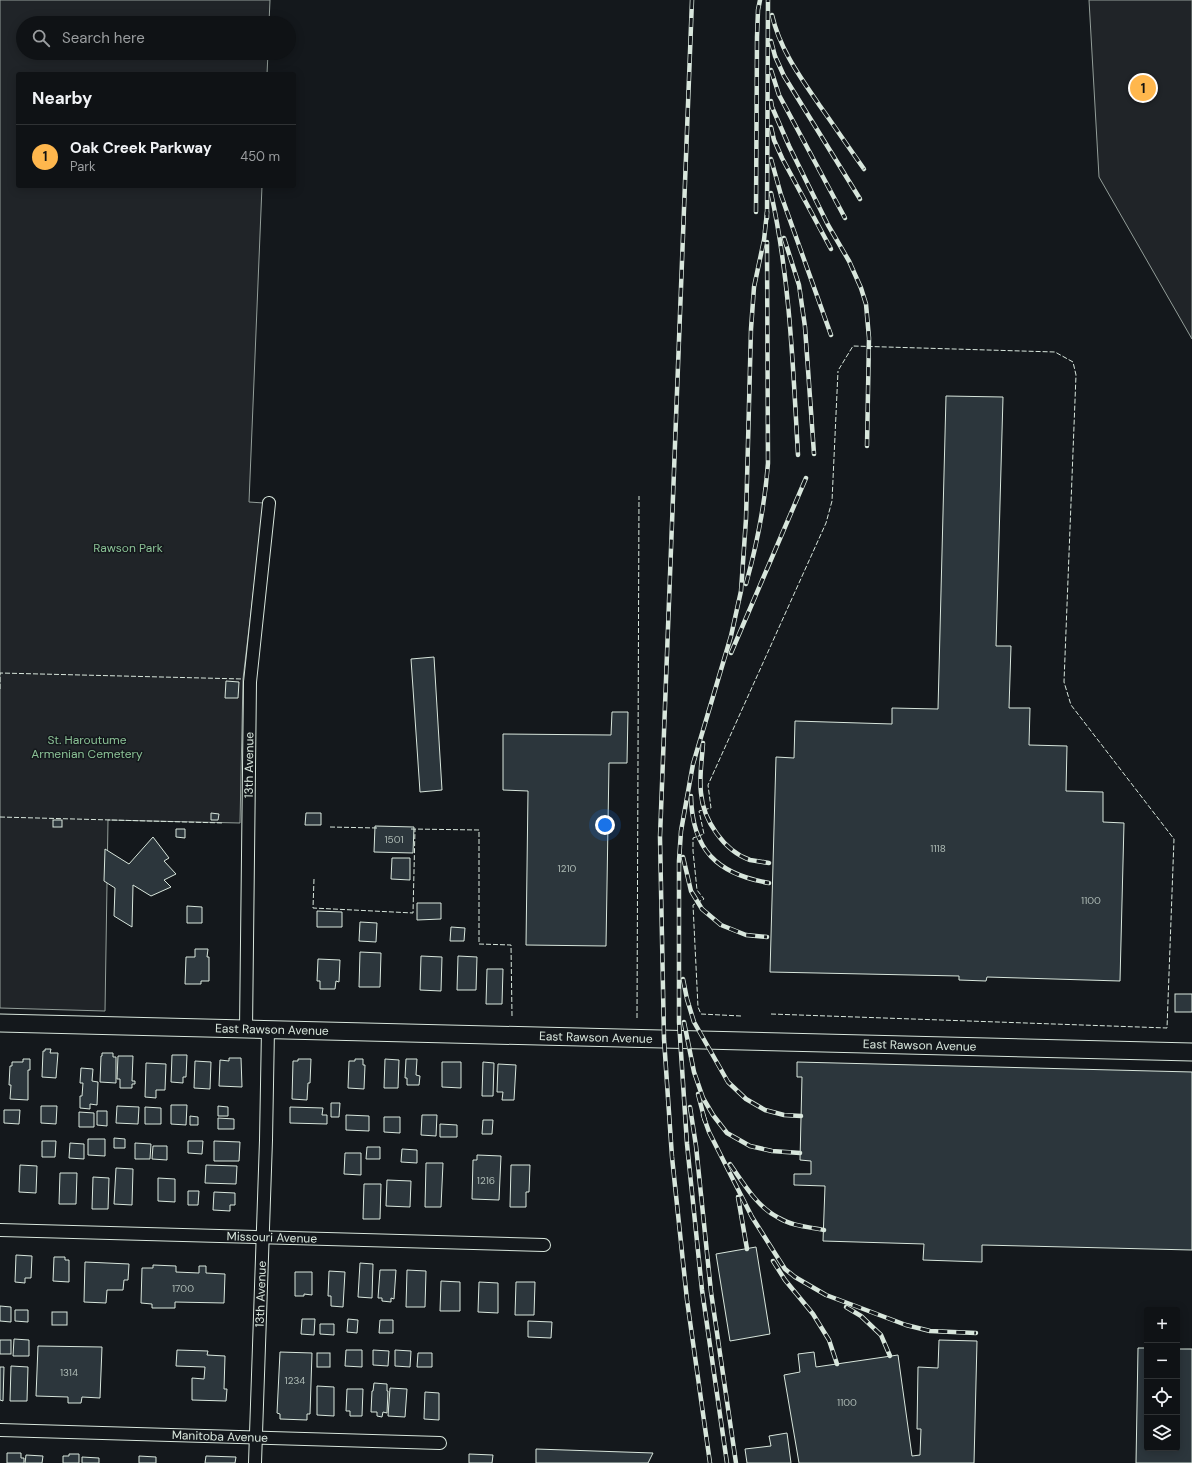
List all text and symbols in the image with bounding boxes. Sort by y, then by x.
search box [16,16,296,60]
icon: search [30,27,52,49]
text: Search here [62,28,145,48]
pin: 1 [1130,73,1156,103]
text: Nearby [32,87,92,109]
text: Oak Creek Parkway [70,138,212,158]
text: 1 [43,148,47,165]
text: 450 m [240,148,280,165]
text: Park [70,158,96,175]
park label: Rawson Park [93,540,163,556]
park label: St. Haroutume Armenian Cemetery [31,732,143,762]
street label: 13th Avenue [241,732,257,798]
your location [595,815,615,835]
house number: 1501 [384,833,404,846]
house number: 1118 [930,842,946,855]
house number: 1210 [558,862,577,875]
house number: 1100 [1081,894,1101,907]
street label: East Rawson Avenue [215,1020,329,1039]
street label: East Rawson Avenue [539,1028,653,1047]
street label: East Rawson Avenue [863,1036,977,1055]
house number: 1216 [477,1174,495,1187]
street label: Missouri Avenue [226,1228,317,1247]
street label: 13th Avenue [252,1260,270,1328]
house number: 1700 [172,1282,194,1295]
map controls [1144,1307,1180,1451]
button: + [1144,1307,1180,1343]
button: − [1144,1343,1180,1379]
house number: 1314 [60,1366,78,1379]
house number: 1234 [285,1374,305,1387]
button: locate [1144,1379,1180,1415]
house number: 1100 [837,1396,857,1409]
button: layers [1144,1415,1180,1451]
street label: Manitoba Avenue [172,1427,268,1446]

